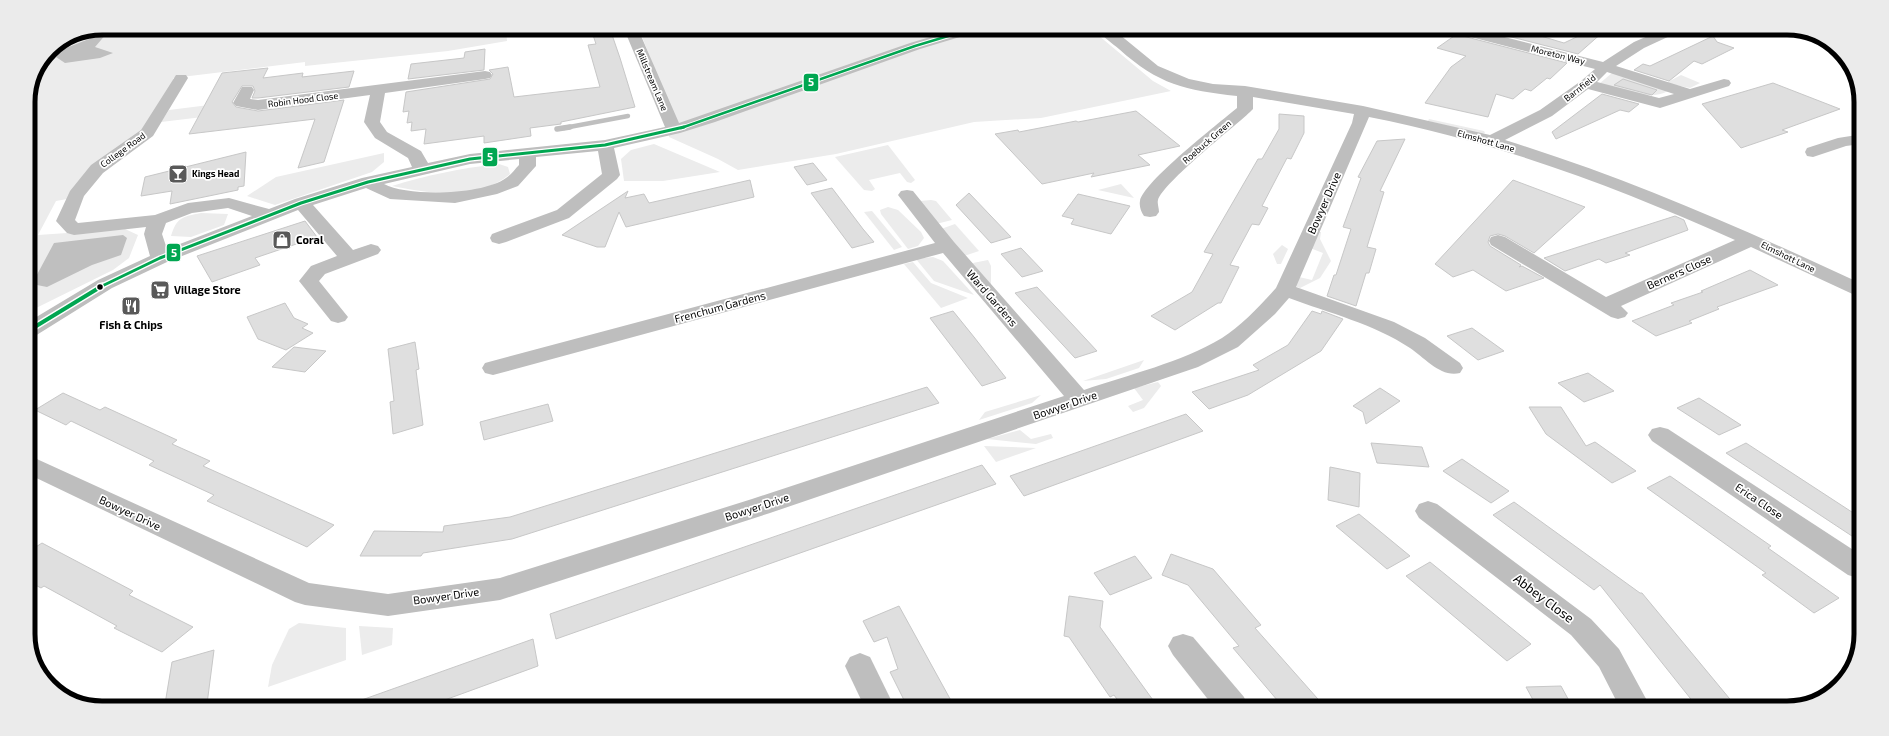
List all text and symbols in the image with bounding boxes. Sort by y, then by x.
street label: Moreton Way [1530,43,1586,67]
street label: Millstream Lane [634,47,671,113]
street label: Barnfield [1562,72,1598,103]
line badge: 5 [803,73,819,92]
text: 5 [808,75,814,88]
street label: Robin Hood Close [267,90,339,109]
street label: Roebuck Green [1180,118,1233,166]
street label: Elmshott Lane [1456,127,1516,154]
street label: College Road [98,130,147,170]
line badge: 5 [482,147,498,167]
text: 5 [487,150,493,163]
bar icon: Kings Head [167,163,189,185]
place label: Kings Head [192,168,239,179]
street label: Bowyer Drive [1304,170,1343,236]
shop icon: Coral [271,229,293,251]
place label: Coral [296,233,324,246]
street label: Elmshott Lane [1759,239,1817,274]
line badge: 5 [166,243,181,262]
text: 5 [171,246,177,259]
street label: Berners Close [1645,252,1713,292]
street label: Ward Gardens [964,267,1021,329]
supermarket icon: Village Store [149,279,171,301]
unlabelled marker [95,282,105,292]
place label: Village Store [174,283,241,296]
street label: Frenchum Gardens [673,288,767,325]
restaurant icon: Fish & Chips [120,295,142,317]
place label: Fish & Chips [99,318,163,331]
street label: Bowyer Drive [1031,388,1098,422]
street label: Erica Close [1733,480,1786,521]
street label: Bowyer Drive [723,490,791,523]
street label: Bowyer Drive [97,493,163,533]
street label: Abbey Close [1511,570,1577,626]
street label: Bowyer Drive [412,584,480,607]

